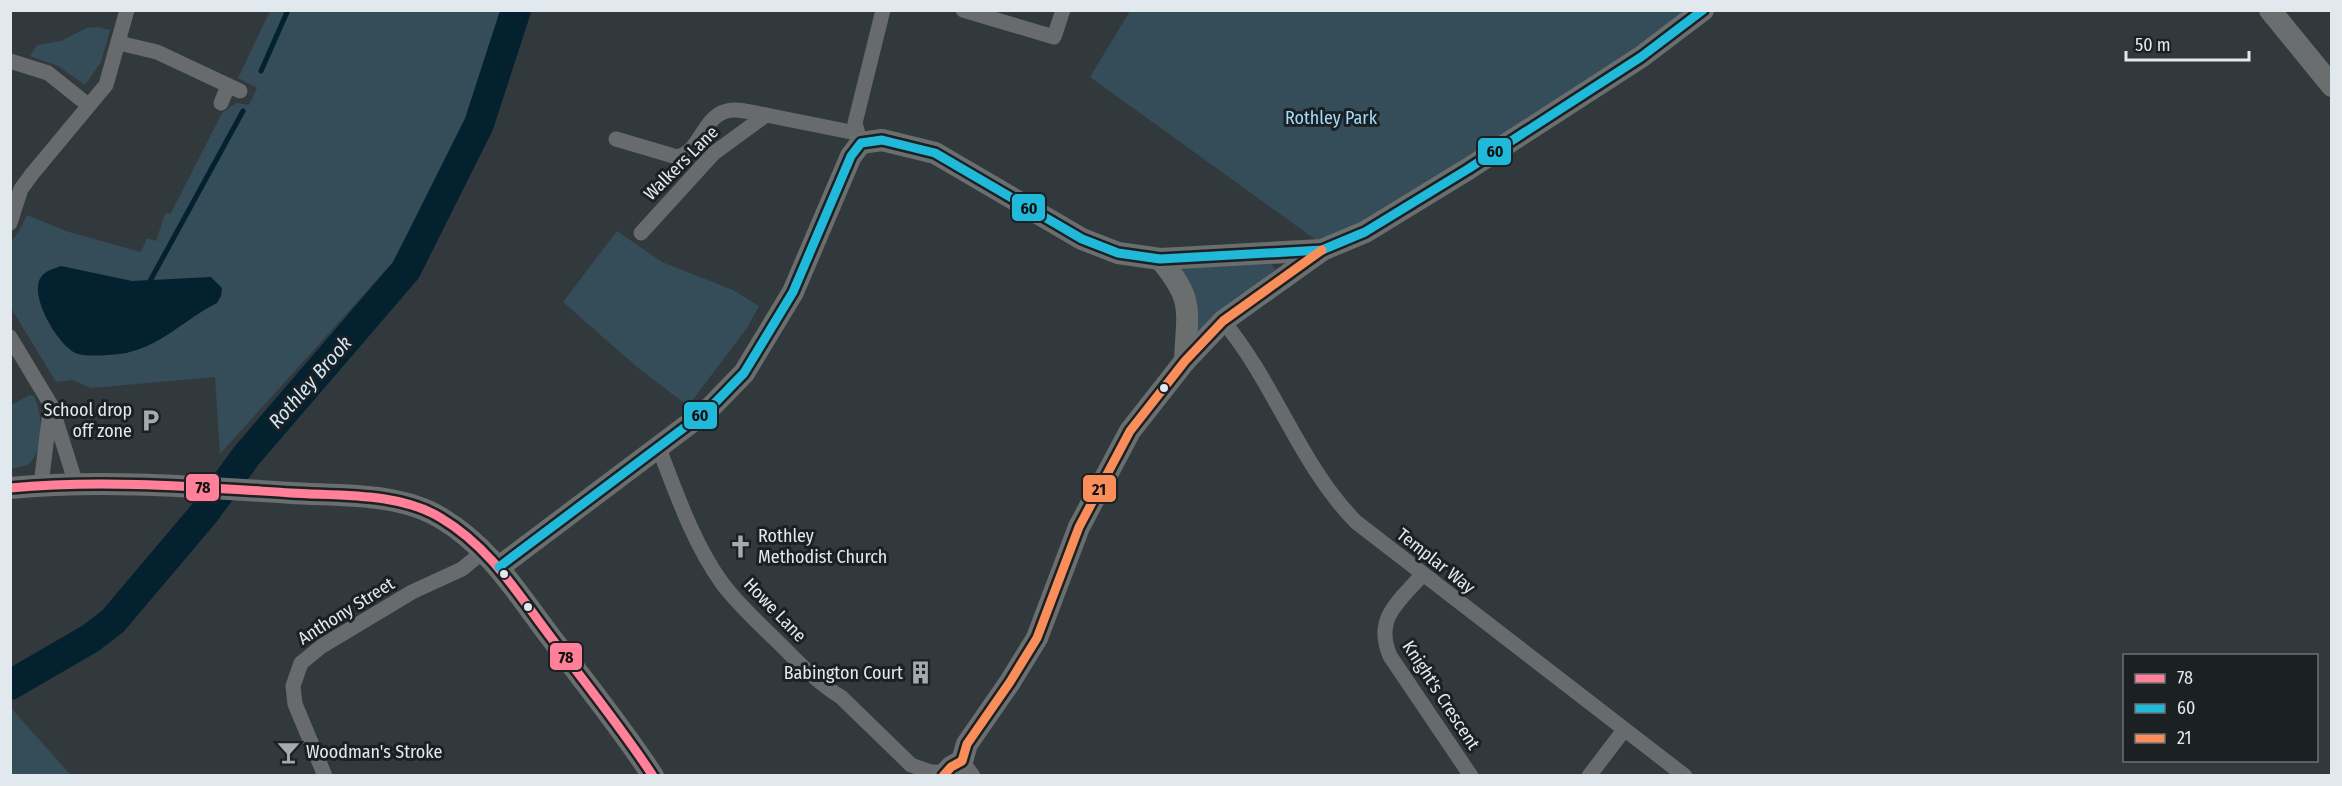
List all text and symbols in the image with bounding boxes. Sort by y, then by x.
scale bar [2126,24,2249,62]
text: 50 m [2135,34,2171,56]
park label: Rothley Park [1285,107,1378,129]
street label: Walkers Lane [639,121,723,205]
line badge: 60 [1477,137,1512,166]
text: 60 [1486,142,1504,161]
line badge: 60 [1011,193,1046,222]
text: 60 [1020,199,1038,218]
water label: Rothley Brook [263,331,357,433]
unlabelled marker [1158,382,1170,394]
place label: School drop off zone [43,399,132,442]
line badge: 60 [683,401,718,430]
text: 60 [691,406,709,425]
parking icon: School drop off zone [137,407,163,433]
line badge: 78 [185,473,220,502]
line badge: 21 [1082,474,1117,503]
text: 78 [195,478,211,497]
text: 21 [1091,480,1106,499]
street label: Templar Way [1393,524,1479,598]
place label: Rothley Methodist Church [758,525,887,568]
church icon: Rothley Methodist Church [727,533,753,559]
unlabelled marker [498,568,510,580]
street label: Anthony Street [294,573,398,649]
street label: Howe Lane [739,573,811,647]
unlabelled marker [522,601,534,613]
street label: Knight's Crescent [1398,636,1484,754]
line badge: 78 [549,642,583,671]
text: 78 [558,648,574,667]
legend [2123,654,2318,762]
building icon: Babington Court [908,660,934,686]
place label: Babington Court [784,662,903,684]
text: 78 [2177,667,2193,689]
text: 60 [2177,697,2195,719]
text: 21 [2177,727,2192,749]
bar icon: Woodman's Stroke [275,739,301,765]
place label: Woodman's Stroke [306,741,443,763]

